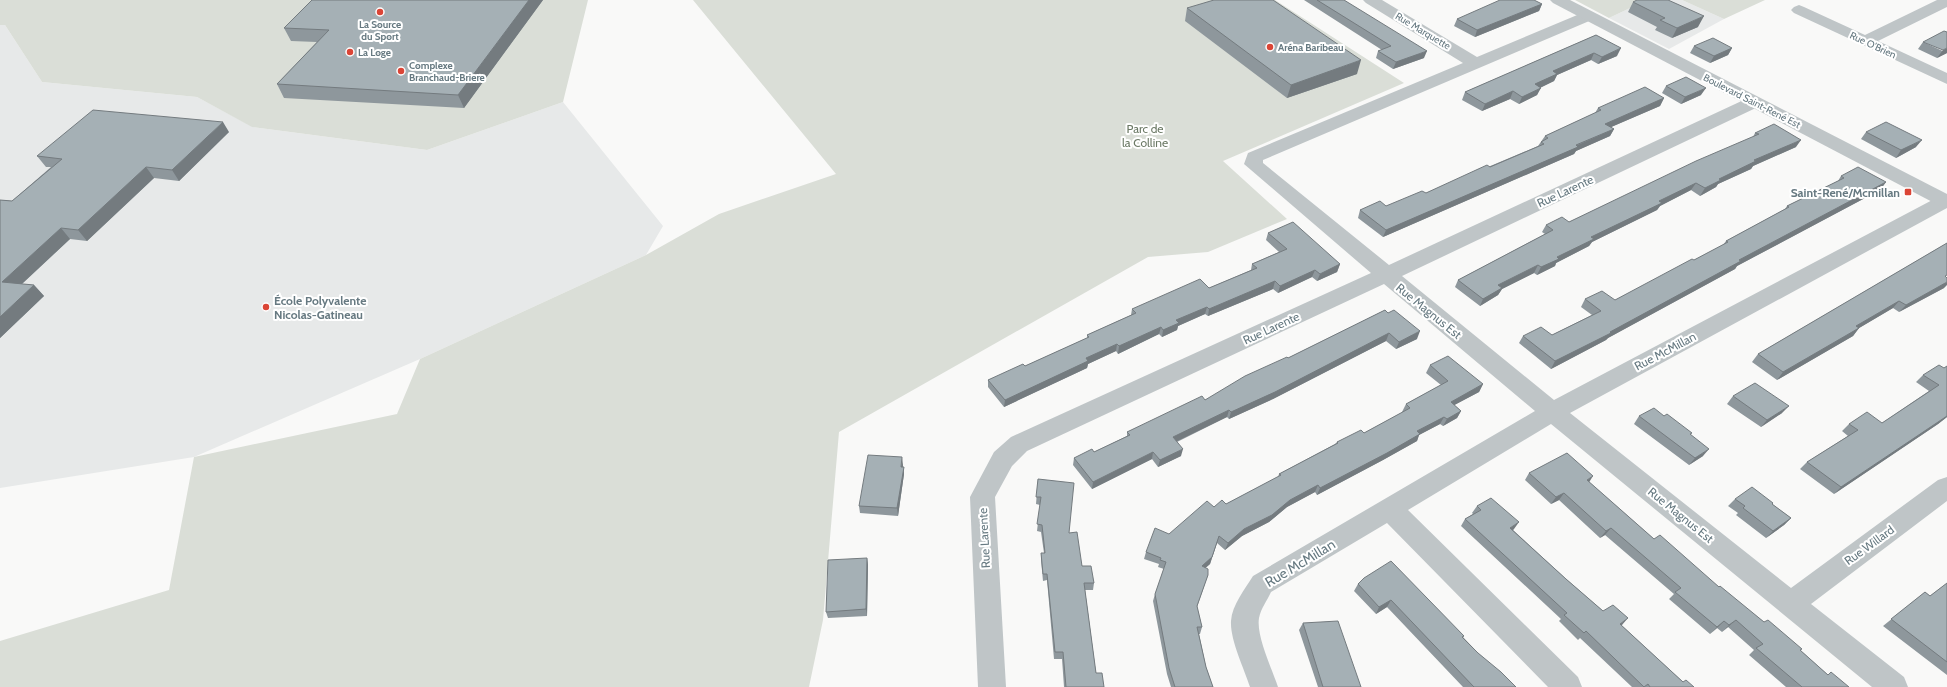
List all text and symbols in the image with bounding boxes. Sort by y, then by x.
marker: La Source du Sport [375,7,385,17]
street label: Rue Marquette [1393,9,1453,53]
place label: La Source du Sport [359,18,401,43]
street label: Rue O'Brien [1848,29,1899,62]
place label: Aréna Baribeau [1278,41,1344,54]
marker: Aréna Baribeau [1265,42,1275,52]
place label: La Loge [358,46,391,59]
marker: La Loge [345,47,355,57]
place label: Complexe Branchaud-Briere [409,59,485,84]
marker: Complexe Branchaud-Briere [396,66,406,76]
street label: Boulevard Saint-René Est [1701,71,1803,131]
park label: Parc de la Colline [1122,121,1168,150]
street label: Rue Larente [1534,171,1596,211]
place label: Saint-René/Mcmillan [1791,185,1900,200]
marker: Saint-René/Mcmillan [1903,187,1913,197]
street label: Rue Magnus Est [1393,280,1465,342]
place label: École Polyvalente Nicolas-Gatineau [274,293,366,322]
marker: École Polyvalente Nicolas-Gatineau [261,302,271,312]
street label: Rue Larente [1240,308,1302,348]
street label: Rue McMillan [1632,328,1699,373]
street label: Rue Magnus Est [1645,484,1717,546]
street label: Rue Larente [975,507,993,569]
street label: Rue Willard [1841,522,1897,568]
street label: Rue McMillan [1262,535,1339,591]

